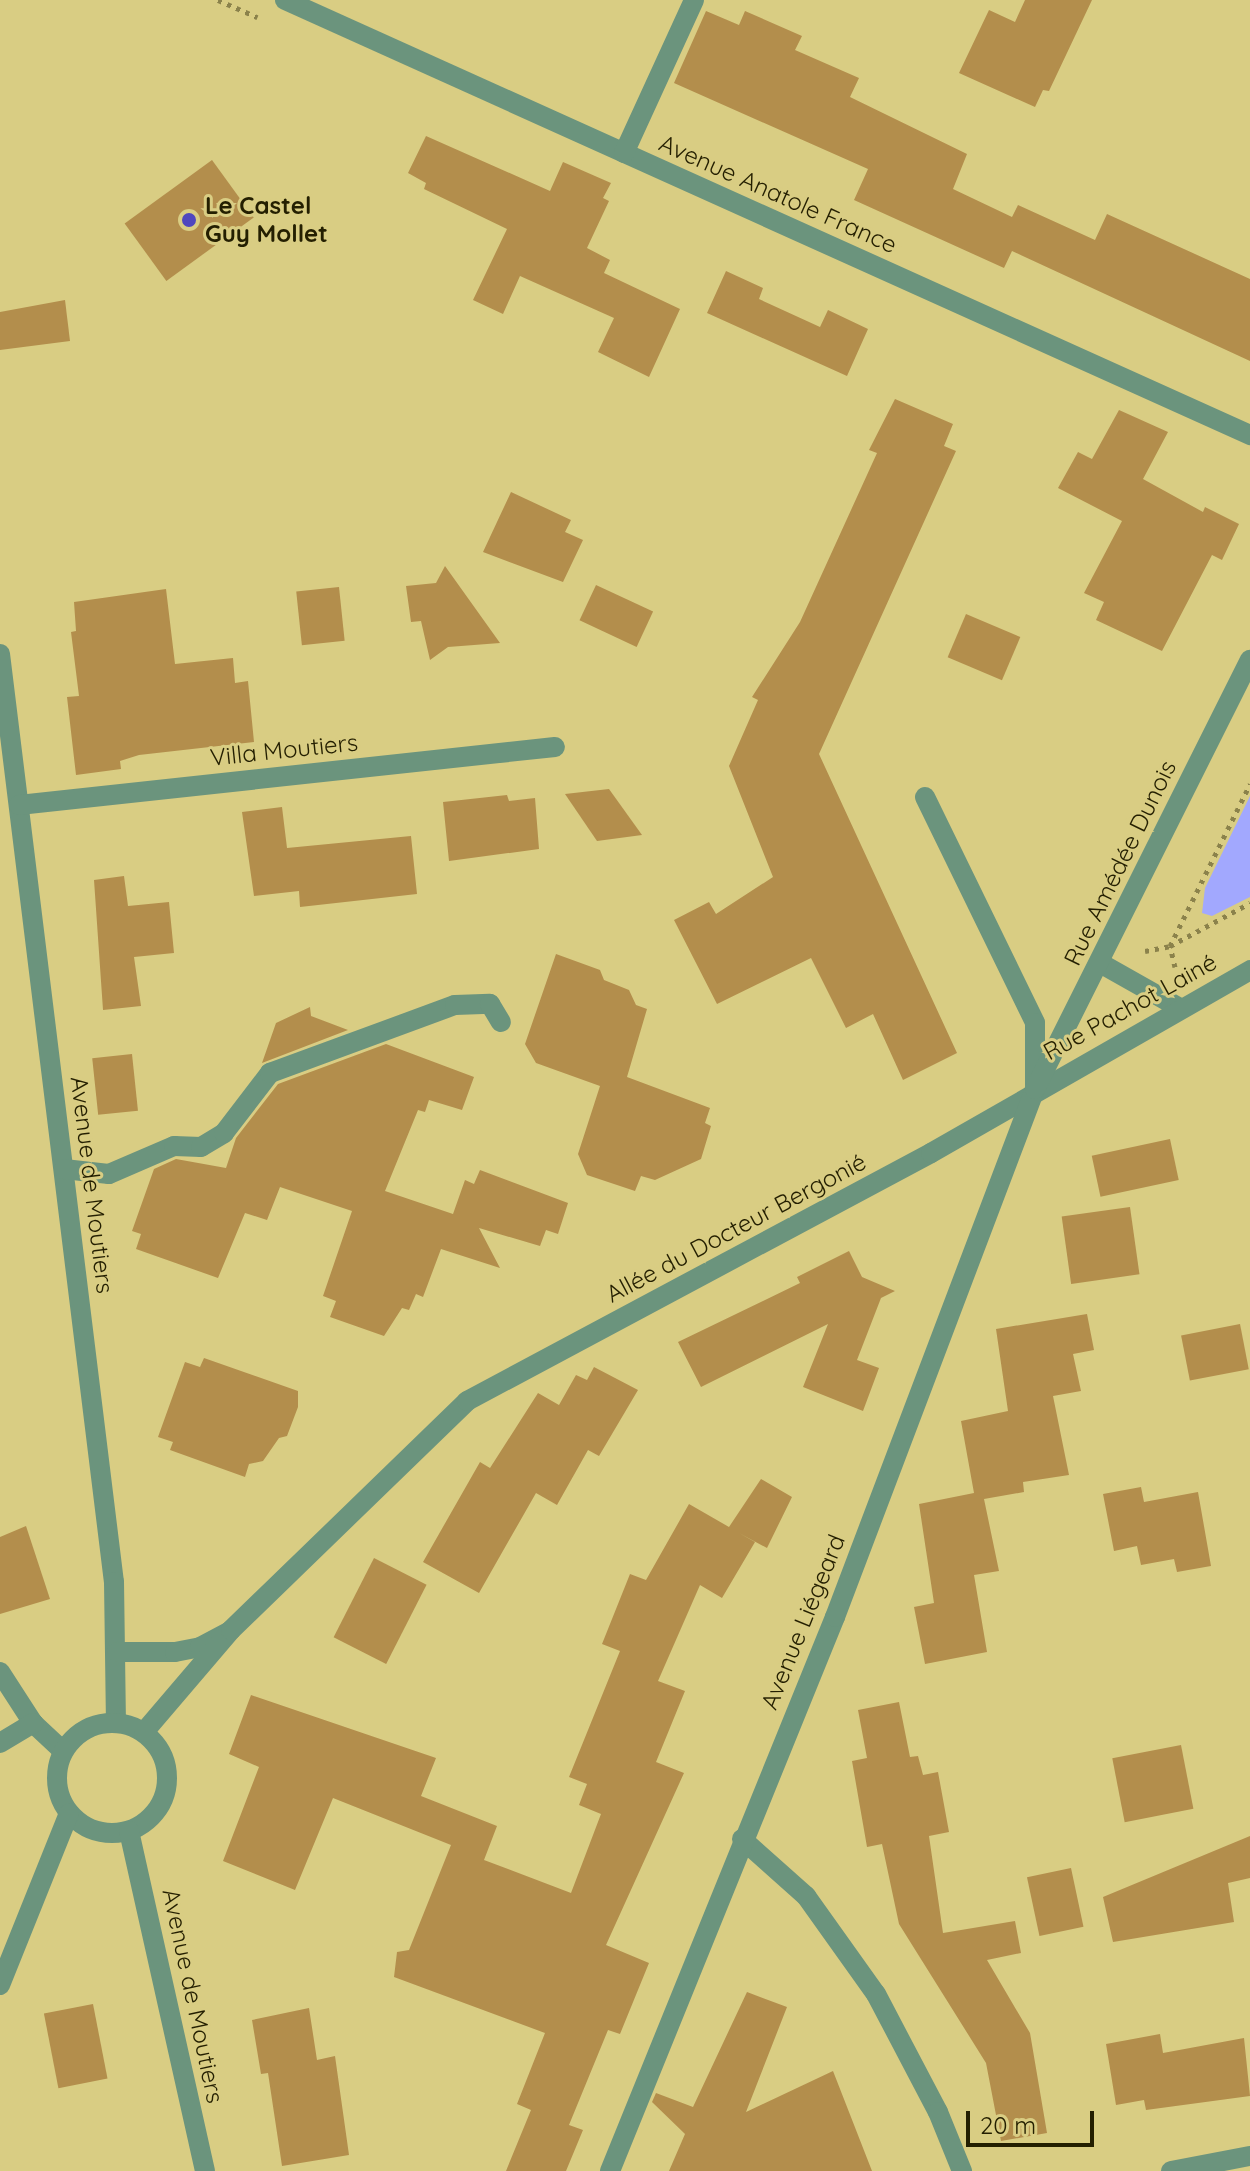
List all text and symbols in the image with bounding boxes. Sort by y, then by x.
street label: Avenue Anatole France [655,129,901,259]
place label: Le Castel Guy Mollet [205,192,328,248]
marker: Le Castel Guy Mollet [180,211,198,229]
street label: Villa Moutiers [209,728,359,772]
street label: Rue Amédée Dunois [1058,756,1182,970]
street label: Rue Pachot Lainé [1038,948,1222,1066]
street label: Avenue de Moutiers [64,1075,120,1295]
street label: Allée du Docteur Bergonié [601,1147,871,1309]
street label: Avenue Liégeard [755,1530,851,1714]
street label: Avenue de Moutiers [156,1886,230,2106]
scale bar [970,2095,1098,2145]
text: 20 m [980,2110,1036,2140]

